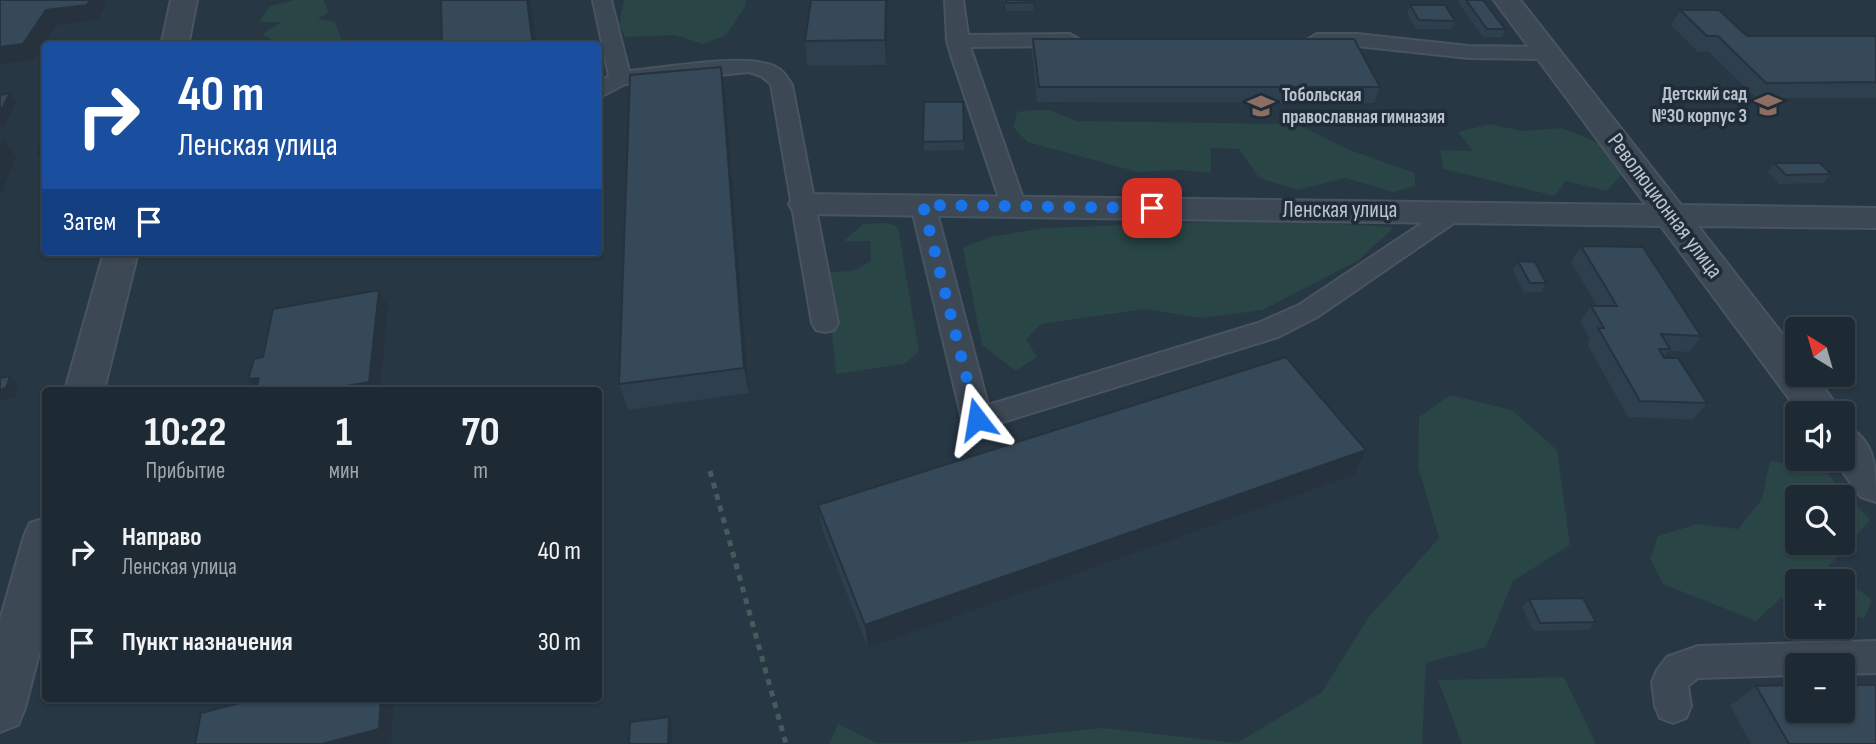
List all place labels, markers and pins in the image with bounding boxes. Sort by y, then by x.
place label: Детский сад №30 корпус 3 [1652,83,1747,128]
place label: Тобольская православная гимназия [1282,84,1445,129]
school or university icon: Детский сад №30 корпус 3 [1753,90,1783,120]
school or university icon: Тобольская православная гимназия [1246,91,1276,121]
pin [1122,178,1182,238]

